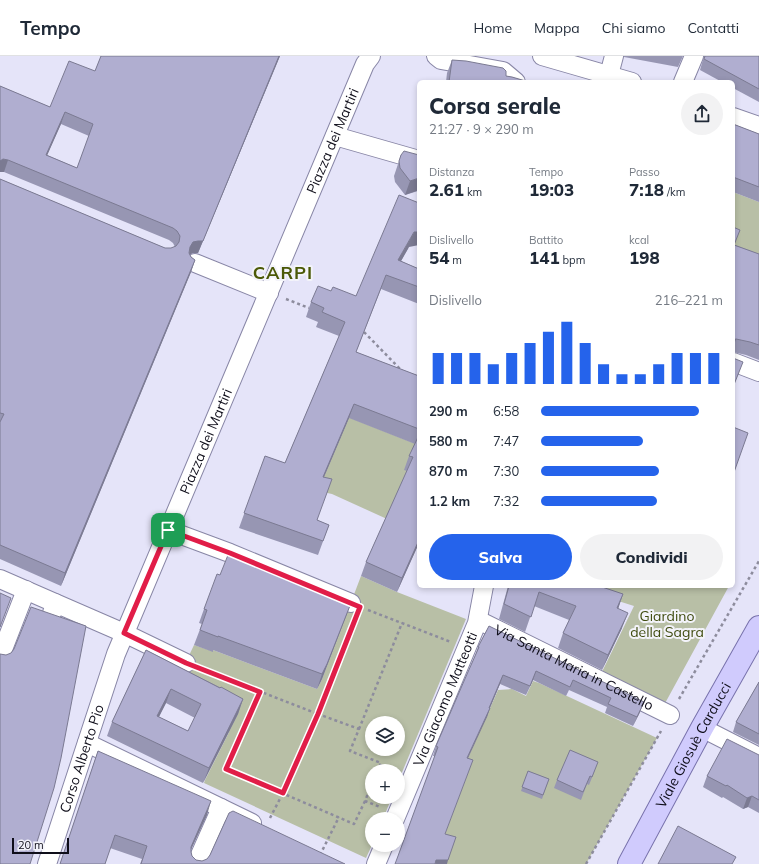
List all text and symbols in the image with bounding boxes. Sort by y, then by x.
text: Tempo [20,16,81,40]
text: Home [473,19,512,37]
text: Mappa [534,19,580,37]
text: Chi siamo [602,19,665,37]
text: Contatti [687,19,739,37]
street label: Piazza dei Martiri [302,85,363,196]
text: Corsa serale [429,92,561,120]
button: share [681,93,723,135]
text: 21:27 · 9 × 290 m [429,121,534,137]
text: Distanza [429,165,474,179]
text: Tempo [529,165,563,179]
text: Passo [629,165,660,179]
text: 2.61 [429,179,464,200]
text: 19:03 [529,179,574,200]
text: 7:18 [629,179,664,200]
text: km [464,185,482,199]
text: /km [664,185,685,199]
text: Dislivello [429,233,474,247]
text: Battito [529,233,563,247]
text: kcal [629,233,649,247]
text: 54 [429,247,449,268]
text: 141 [529,247,560,268]
text: 198 [629,247,660,268]
text: m [449,253,462,267]
text: bpm [560,253,585,267]
district label: CARPI [253,261,313,284]
text: Dislivello [429,292,482,308]
text: 216–221 m [655,292,723,308]
street label: Piazza dei Martiri [176,386,236,497]
text: 290 m [429,403,468,419]
text: 6:58 [493,403,519,419]
text: 580 m [429,433,468,449]
text: 7:47 [493,433,519,449]
text: 870 m [429,463,468,479]
text: 7:30 [493,463,519,479]
text: 1.2 km [429,493,470,509]
text: 7:32 [493,493,519,509]
pin [151,513,185,547]
icon: arrive [157,519,179,541]
button: Salva [429,534,572,580]
button: Condividi [580,534,723,580]
park label: Giardino della Sagra [630,607,704,641]
street label: Via Santa Maria in Castello [491,620,657,714]
street label: Via Giacomo Matteotti [409,629,481,769]
street label: Viale Giosuè Carducci [652,679,735,811]
street label: Corso Alberto Pio [55,702,108,815]
map controls [365,716,405,852]
button: layers [365,716,405,756]
button: + [365,764,405,804]
button: − [365,812,405,852]
scale bar [12,836,69,855]
text: 20 m [18,838,44,852]

